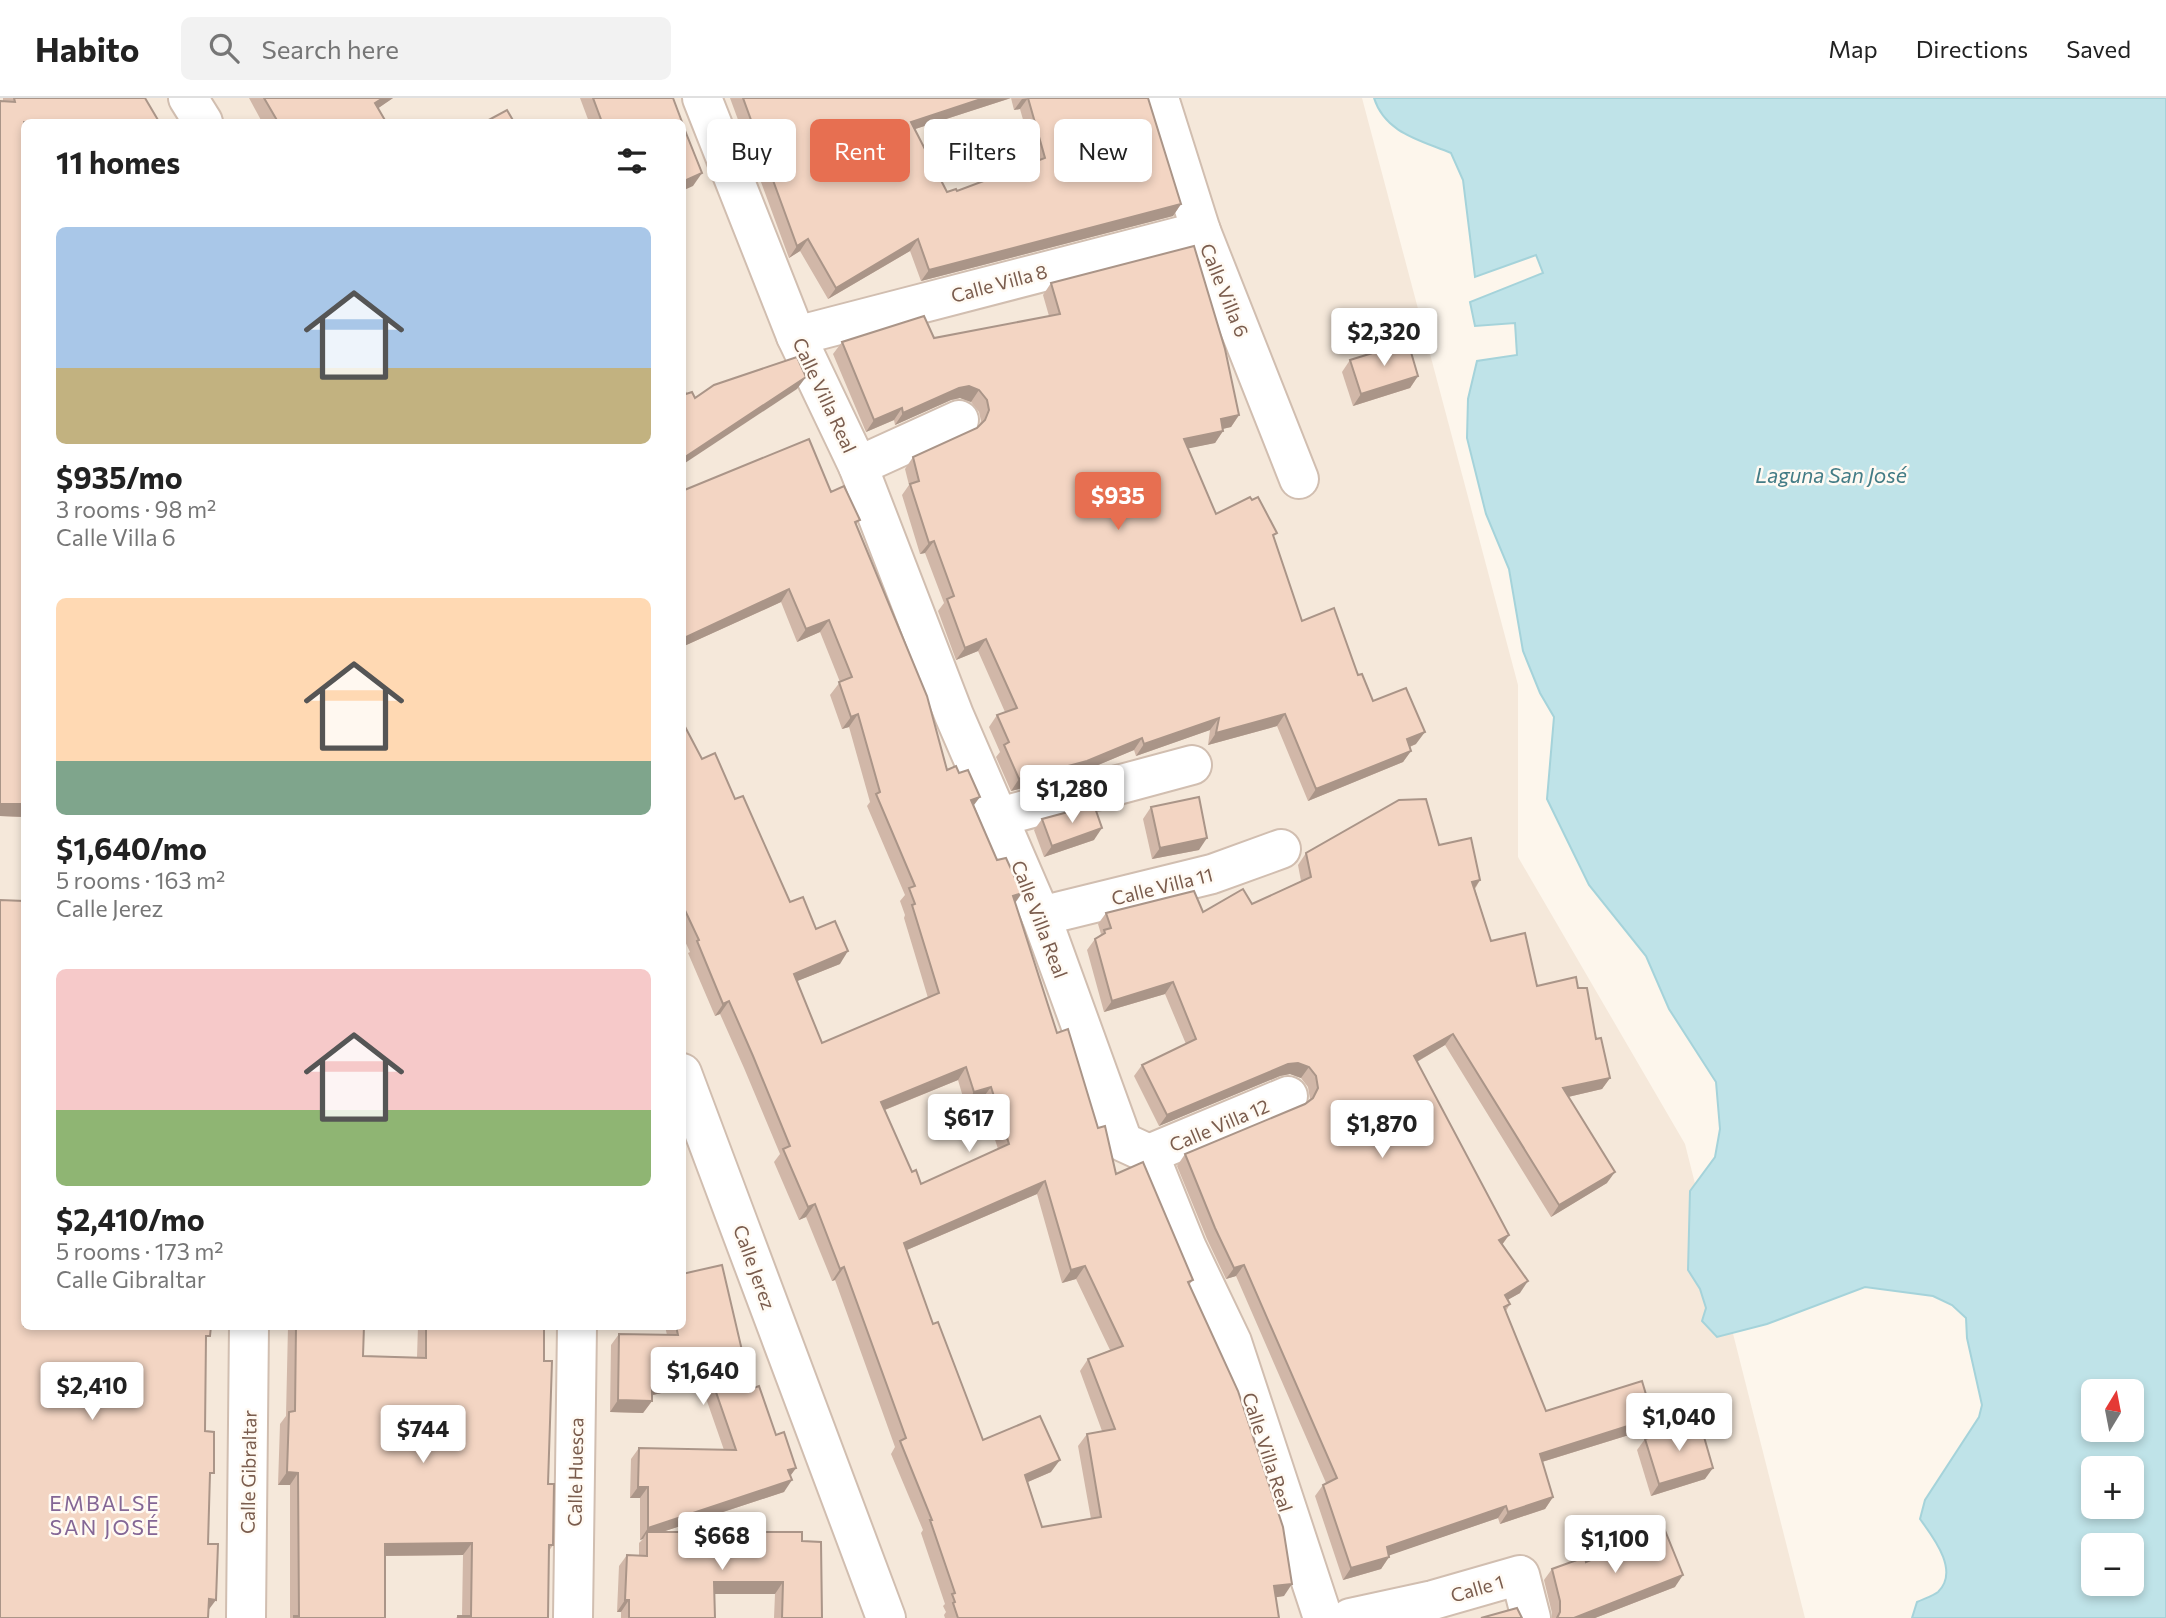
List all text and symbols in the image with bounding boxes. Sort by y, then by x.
search box [181,17,671,80]
text: Habito [35,28,139,69]
icon: search [205,29,243,67]
text: Search here [261,33,399,64]
text: Map [1828,34,1878,63]
text: Directions [1916,34,2028,63]
text: Saved [2066,34,2131,63]
chip: Buy [707,119,796,182]
chip: Rent [810,119,910,182]
chip: Filters [924,119,1040,182]
chip: New [1054,119,1152,182]
icon: filters [613,142,651,180]
text: 11 homes [56,143,180,180]
street label: Calle Villa 6 [1196,240,1254,340]
street label: Calle Villa 8 [948,259,1050,307]
icon: home [291,272,417,398]
pin: $2,320 [1327,308,1441,368]
text: $2,320 [1347,317,1421,345]
street label: Calle Villa Real [788,334,862,456]
text: $935/mo [56,458,183,495]
water label: Laguna San José [1755,462,1908,487]
pin: $935 [1077,472,1159,532]
text: $935 [1091,481,1145,509]
text: 3 rooms · 98 m² [56,495,216,523]
text: Calle Villa 6 [56,523,176,551]
icon: home [291,643,417,769]
pin: $1,280 [1015,766,1129,825]
text: $1,280 [1036,774,1108,802]
text: $1,640/mo [56,829,207,866]
street label: Calle Villa Real [1007,857,1073,981]
street label: Calle Villa 11 [1109,862,1215,910]
text: 5 rooms · 163 m² [56,866,225,894]
text: Calle Jerez [56,894,163,922]
icon: home [291,1014,417,1140]
pin: $617 [928,1094,1010,1154]
street label: Calle Villa 12 [1166,1094,1272,1156]
pin: $1,870 [1325,1100,1439,1160]
text: $617 [944,1103,994,1131]
text: $1,870 [1347,1109,1417,1137]
text: $2,410/mo [56,1200,205,1237]
street label: Calle Jerez [729,1221,781,1313]
text: 5 rooms · 173 m² [56,1237,223,1265]
text: Calle Gibraltar [56,1265,206,1293]
pin: $1,640 [646,1348,760,1407]
text: $1,640 [667,1356,739,1384]
pin: $2,410 [35,1362,149,1422]
text: $2,410 [57,1371,128,1399]
north arrow [2081,1379,2144,1442]
map controls [2081,1379,2144,1596]
street label: Calle Villa Real [1238,1389,1298,1515]
pin: $1,040 [1622,1394,1736,1453]
text: $1,040 [1642,1402,1716,1430]
pin: $744 [382,1406,464,1465]
street label: Calle Gibraltar [235,1410,261,1534]
text: $744 [397,1414,449,1442]
street label: Calle Huesca [563,1417,587,1527]
button: + [2081,1456,2144,1519]
district label: EMBALSE SAN JOSÉ [49,1490,161,1539]
pin: $668 [681,1512,763,1572]
pin: $1,100 [1558,1516,1672,1575]
text: $668 [694,1521,750,1549]
text: $1,100 [1581,1524,1649,1552]
button: − [2081,1533,2144,1596]
street label: Calle 1 [1448,1569,1506,1607]

